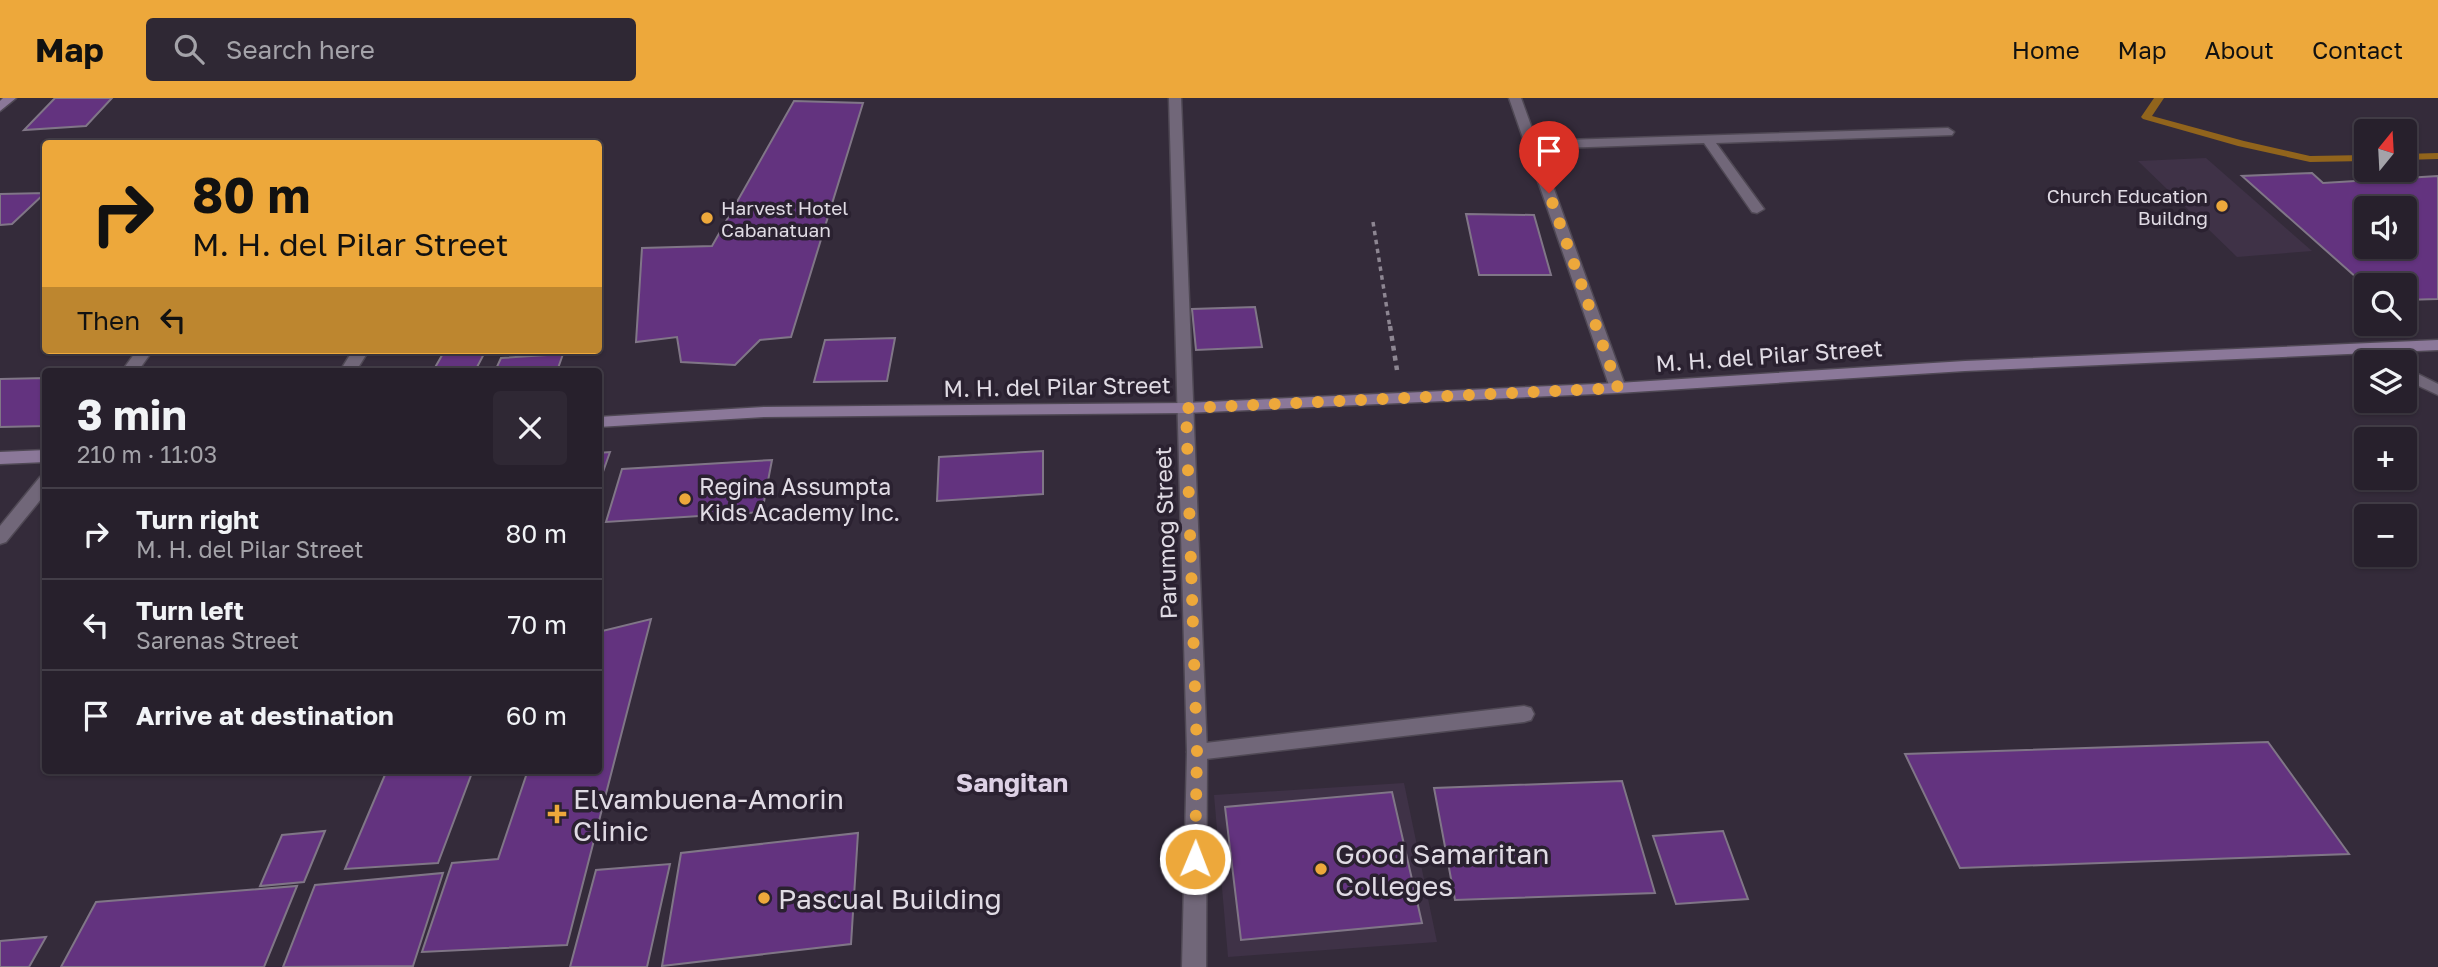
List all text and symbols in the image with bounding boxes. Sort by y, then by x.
search box [146,18,636,81]
text: Map [35,30,104,69]
icon: search [170,30,208,68]
text: Search here [226,34,375,65]
text: Home [2012,35,2080,64]
text: Map [2118,35,2167,64]
text: About [2205,35,2274,64]
text: Contact [2312,35,2403,64]
north arrow [2354,119,2417,182]
map controls [2354,119,2417,567]
pin [1519,121,1579,193]
icon: arrive [1530,132,1568,170]
text: 80 m [192,165,310,224]
icon: right [77,168,168,259]
place label: Church Education Buildng [2047,184,2208,229]
place label: Harvest Hotel Cabanatuan [721,196,848,241]
button: sound [2354,196,2417,259]
marker: Church Education Buildng [2214,198,2230,214]
marker: Harvest Hotel Cabanatuan [699,210,715,226]
text: M. H. del Pilar Street [192,225,509,263]
button: search [2354,273,2417,336]
icon: left [154,301,192,339]
text: Then [77,305,140,336]
street label: M. H. del Pilar Street [1655,333,1883,377]
button: layers [2354,350,2417,413]
street label: M. H. del Pilar Street [943,370,1171,402]
text: 3 min [77,389,187,439]
button: close [493,391,567,465]
button: + [2354,427,2417,490]
text: 210 m · 11:03 [77,440,217,468]
street label: Parumog Street [1148,446,1182,620]
place label: Regina Assumpta Kids Academy Inc. [699,472,900,526]
marker: Regina Assumpta Kids Academy Inc. [677,491,693,507]
text: Turn right [136,504,259,535]
button: − [2354,504,2417,567]
icon: right [77,515,115,553]
text: 80 m [506,518,567,549]
text: M. H. del Pilar Street [136,535,364,563]
text: Turn left [136,595,244,626]
icon: left [77,606,115,644]
text: 70 m [508,609,567,640]
text: Sarenas Street [136,626,299,654]
icon: arrive [77,697,115,735]
text: Arrive at destination [136,700,394,731]
text: 60 m [506,700,567,731]
district label: Sangitan [956,767,1068,798]
place label: Elvambuena-Amorin Clinic [573,782,844,847]
marker: Elvambuena-Amorin Clinic [547,804,567,824]
position arrow [1158,822,1232,896]
place label: Good Samaritan Colleges [1335,837,1550,902]
marker: Good Samaritan Colleges [1313,861,1329,877]
place label: Pascual Building [778,882,1002,915]
marker: Pascual Building [756,890,772,906]

